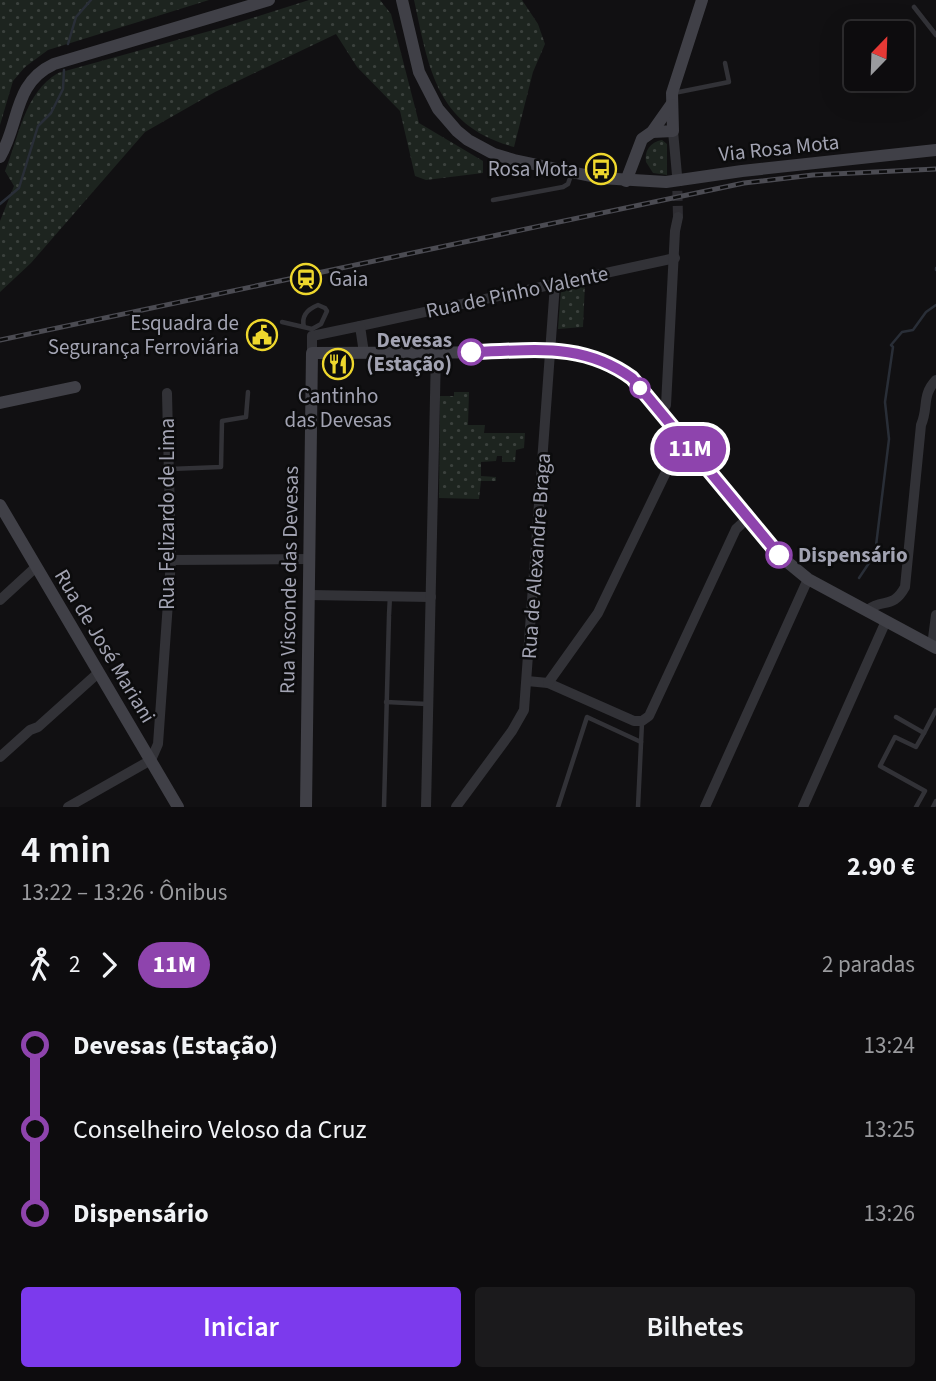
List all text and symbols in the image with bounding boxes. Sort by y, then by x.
north arrow [844,21,914,91]
map controls [844,21,914,91]
street label: Via Rosa Mota [717,127,841,169]
bus stop icon: Rosa Mota [584,152,618,186]
place label: Rosa Mota [488,154,578,184]
street label: Rua de Pinho Valente [423,258,611,326]
station icon: Gaia [289,262,323,296]
place label: Gaia [329,264,368,294]
place label: Esquadra de Segurança Ferroviária [48,308,239,362]
public building icon: Esquadra de Segurança Ferroviária [245,318,279,352]
place label: Devesas (Estação) [366,325,452,379]
marker: Devesas (Estação) [458,339,484,365]
restaurant icon: Cantinho das Devesas [321,347,355,381]
unlabelled marker [630,378,650,398]
place label: Cantinho das Devesas [284,381,392,435]
street label: Rua Felizardo de Lima [152,418,182,610]
line badge: 11M [650,426,730,472]
text: 11M [668,431,712,466]
street label: Rua de Alexandre Braga [514,452,558,660]
street label: Rua Visconde das Devesas [272,465,306,694]
place label: Dispensário [798,540,908,570]
marker: Dispensário [766,542,792,568]
street label: Rua de José Mariani [47,563,163,729]
text: 4 min [21,823,111,877]
text: 2.90 € [847,848,915,885]
text: 13:22 – 13:26 · Ônibus [21,876,227,909]
icon: walk [21,946,59,984]
icon: forward [90,946,128,984]
text: 11M [152,947,196,982]
text: 2 [69,948,80,981]
text: 2 paradas [822,948,915,981]
text: Devesas (Estação) [73,1027,278,1064]
text: 13:24 [864,1029,915,1062]
text: Conselheiro Veloso da Cruz [73,1111,367,1148]
text: 13:25 [864,1113,915,1146]
text: Dispensário [73,1195,209,1232]
text: 13:26 [864,1197,915,1230]
button: Iniciar [21,1287,461,1367]
button: Bilhetes [475,1287,915,1367]

